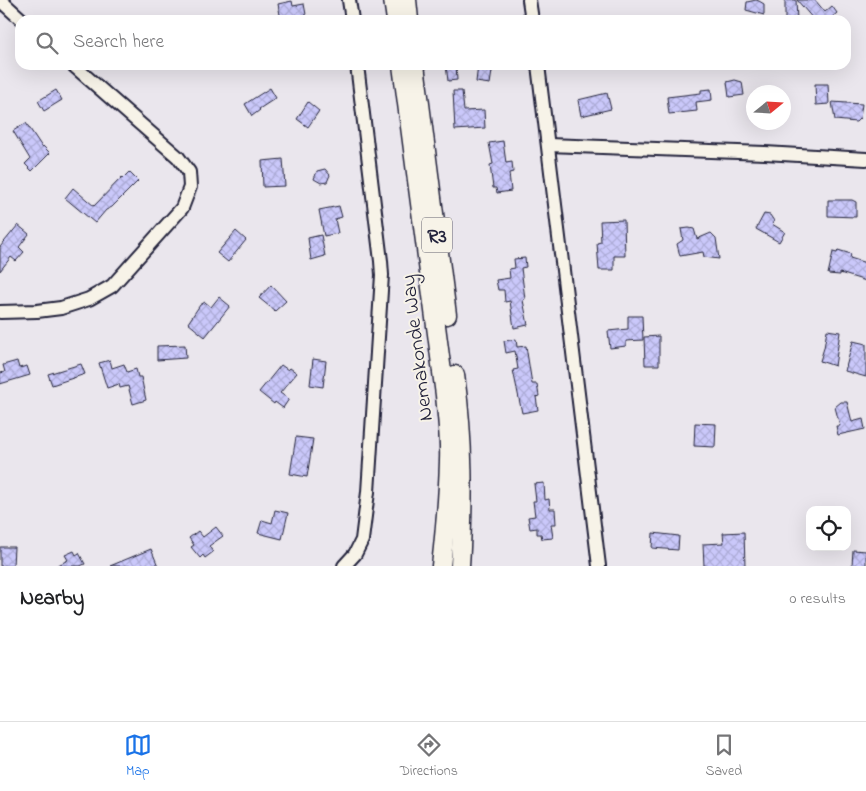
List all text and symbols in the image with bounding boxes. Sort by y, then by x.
search box [15,15,851,70]
icon: search [33,29,61,57]
text: Search here [73,29,164,56]
north arrow [746,85,791,130]
road number: R3 [422,218,452,252]
street label: Nemakonde Way [394,273,444,423]
map controls [806,506,851,551]
button: locate [806,506,851,551]
text: Nearby [20,584,84,614]
text: 0 results [790,587,846,611]
tab: Map [124,731,152,782]
tab: Directions [400,731,458,782]
tab: Saved [706,731,742,782]

